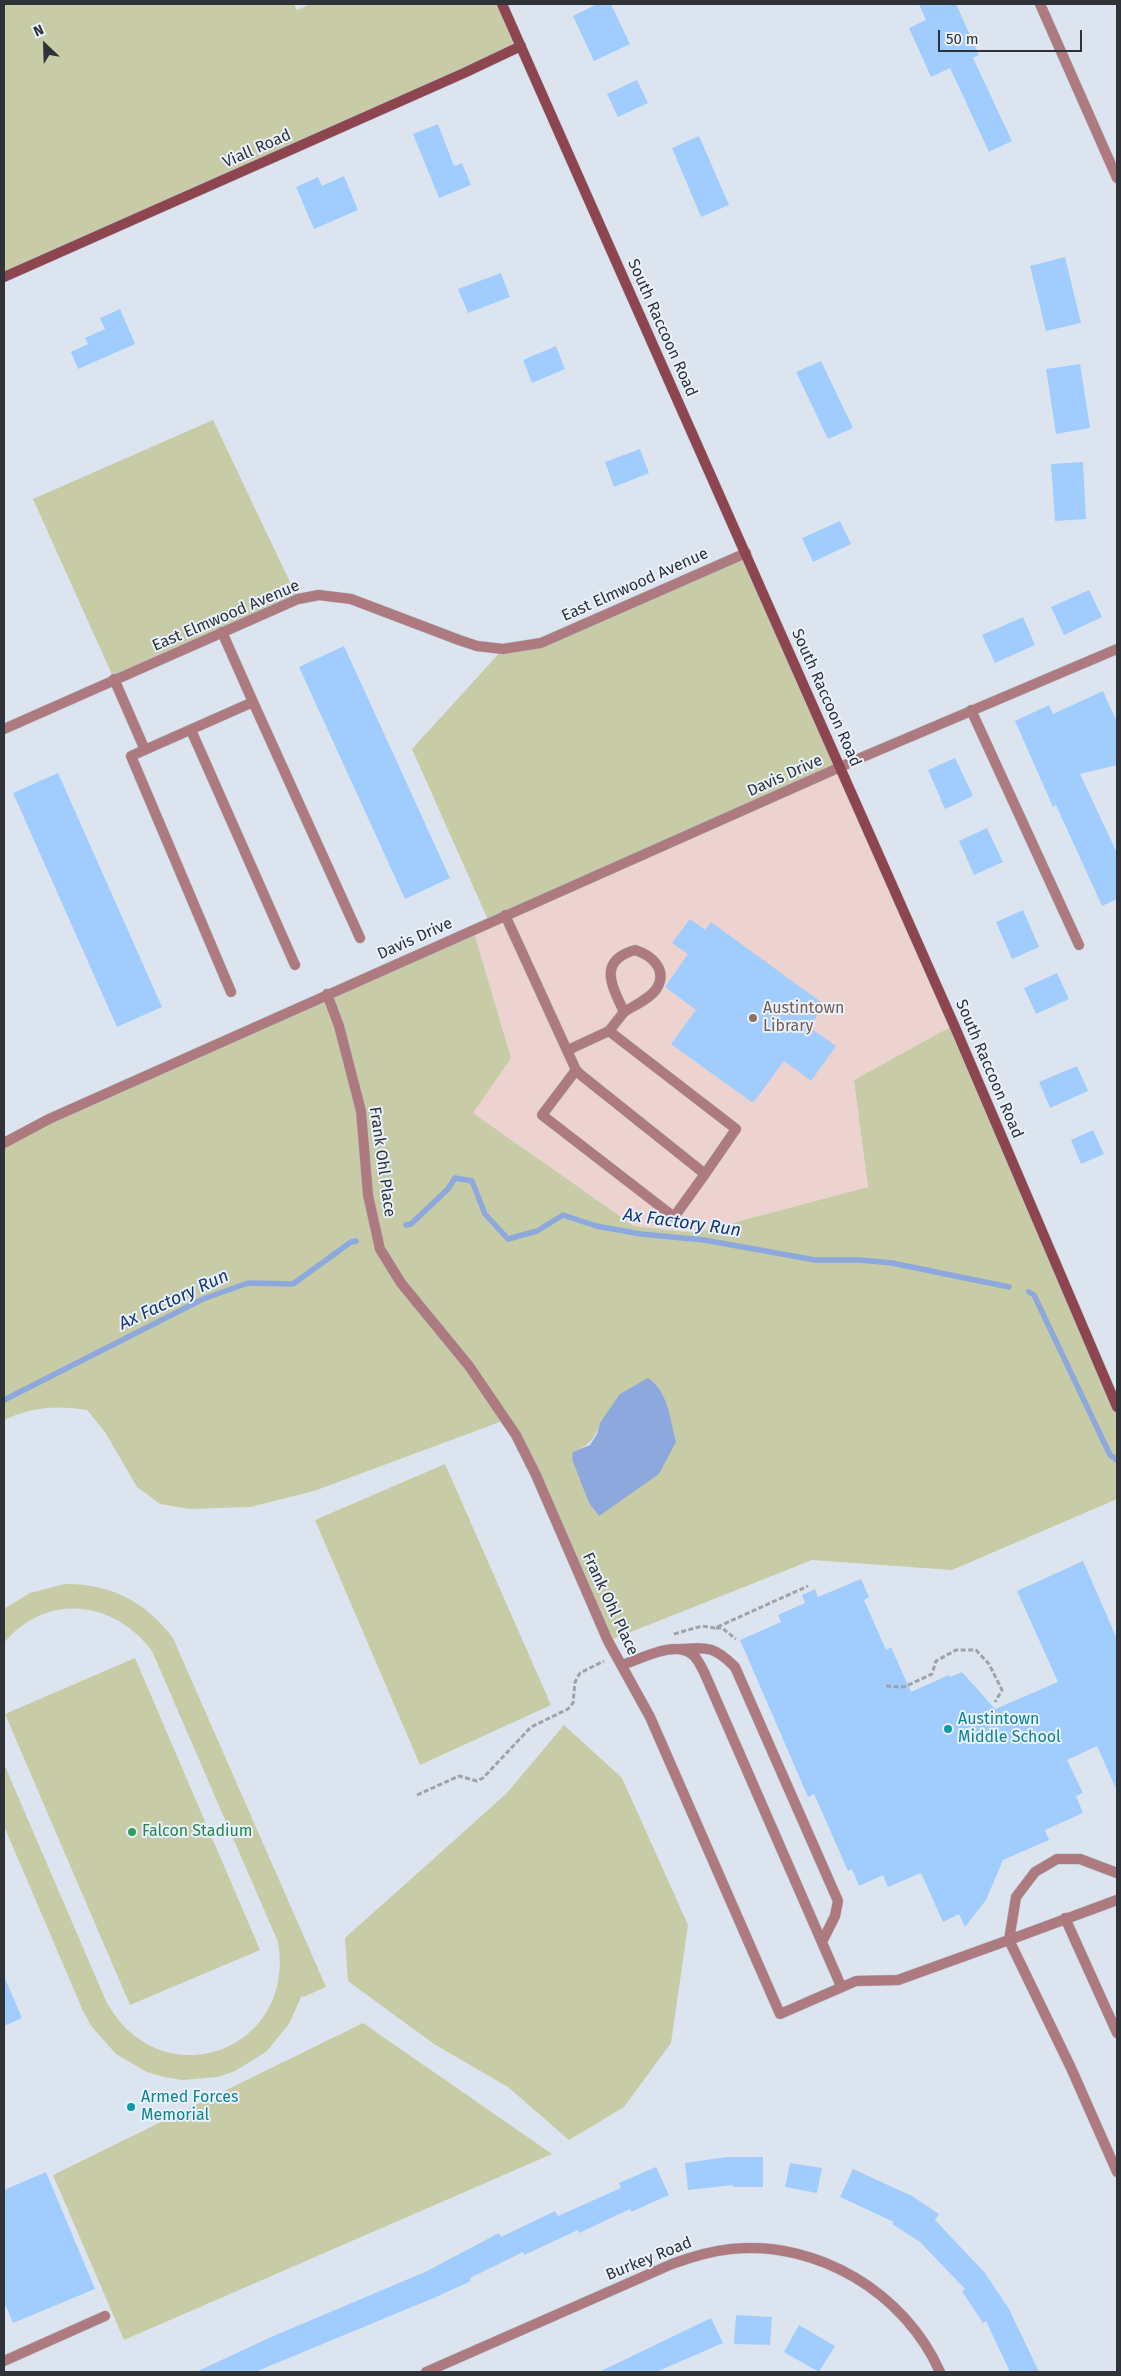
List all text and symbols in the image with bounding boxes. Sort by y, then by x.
north arrow [20,20,70,70]
scale bar [941,20,1085,52]
text: N [31,21,46,40]
text: 50 m [946,30,979,48]
street label: Viall Road [220,125,294,173]
street label: South Raccoon Road [623,256,701,400]
street label: East Elmwood Avenue [559,544,711,626]
street label: East Elmwood Avenue [149,576,303,656]
street label: South Raccoon Road [787,626,865,770]
street label: Davis Drive [744,751,826,801]
street label: Davis Drive [374,914,456,964]
street label: South Raccoon Road [951,997,1027,1141]
place label: Austintown Library [763,999,844,1037]
marker: Austintown Library [747,1012,759,1024]
street label: Frank Ohl Place [365,1106,399,1218]
water label: Ax Factory Run [622,1204,742,1242]
water label: Ax Factory Run [116,1265,232,1335]
street label: Frank Ohl Place [578,1550,642,1658]
place label: Austintown Middle School [958,1710,1061,1748]
marker: Austintown Middle School [942,1723,954,1735]
place label: Falcon Stadium [142,1822,253,1842]
marker: Falcon Stadium [126,1826,138,1838]
place label: Armed Forces Memorial [141,2088,238,2126]
marker: Armed Forces Memorial [125,2101,137,2113]
street label: Burkey Road [603,2233,695,2285]

